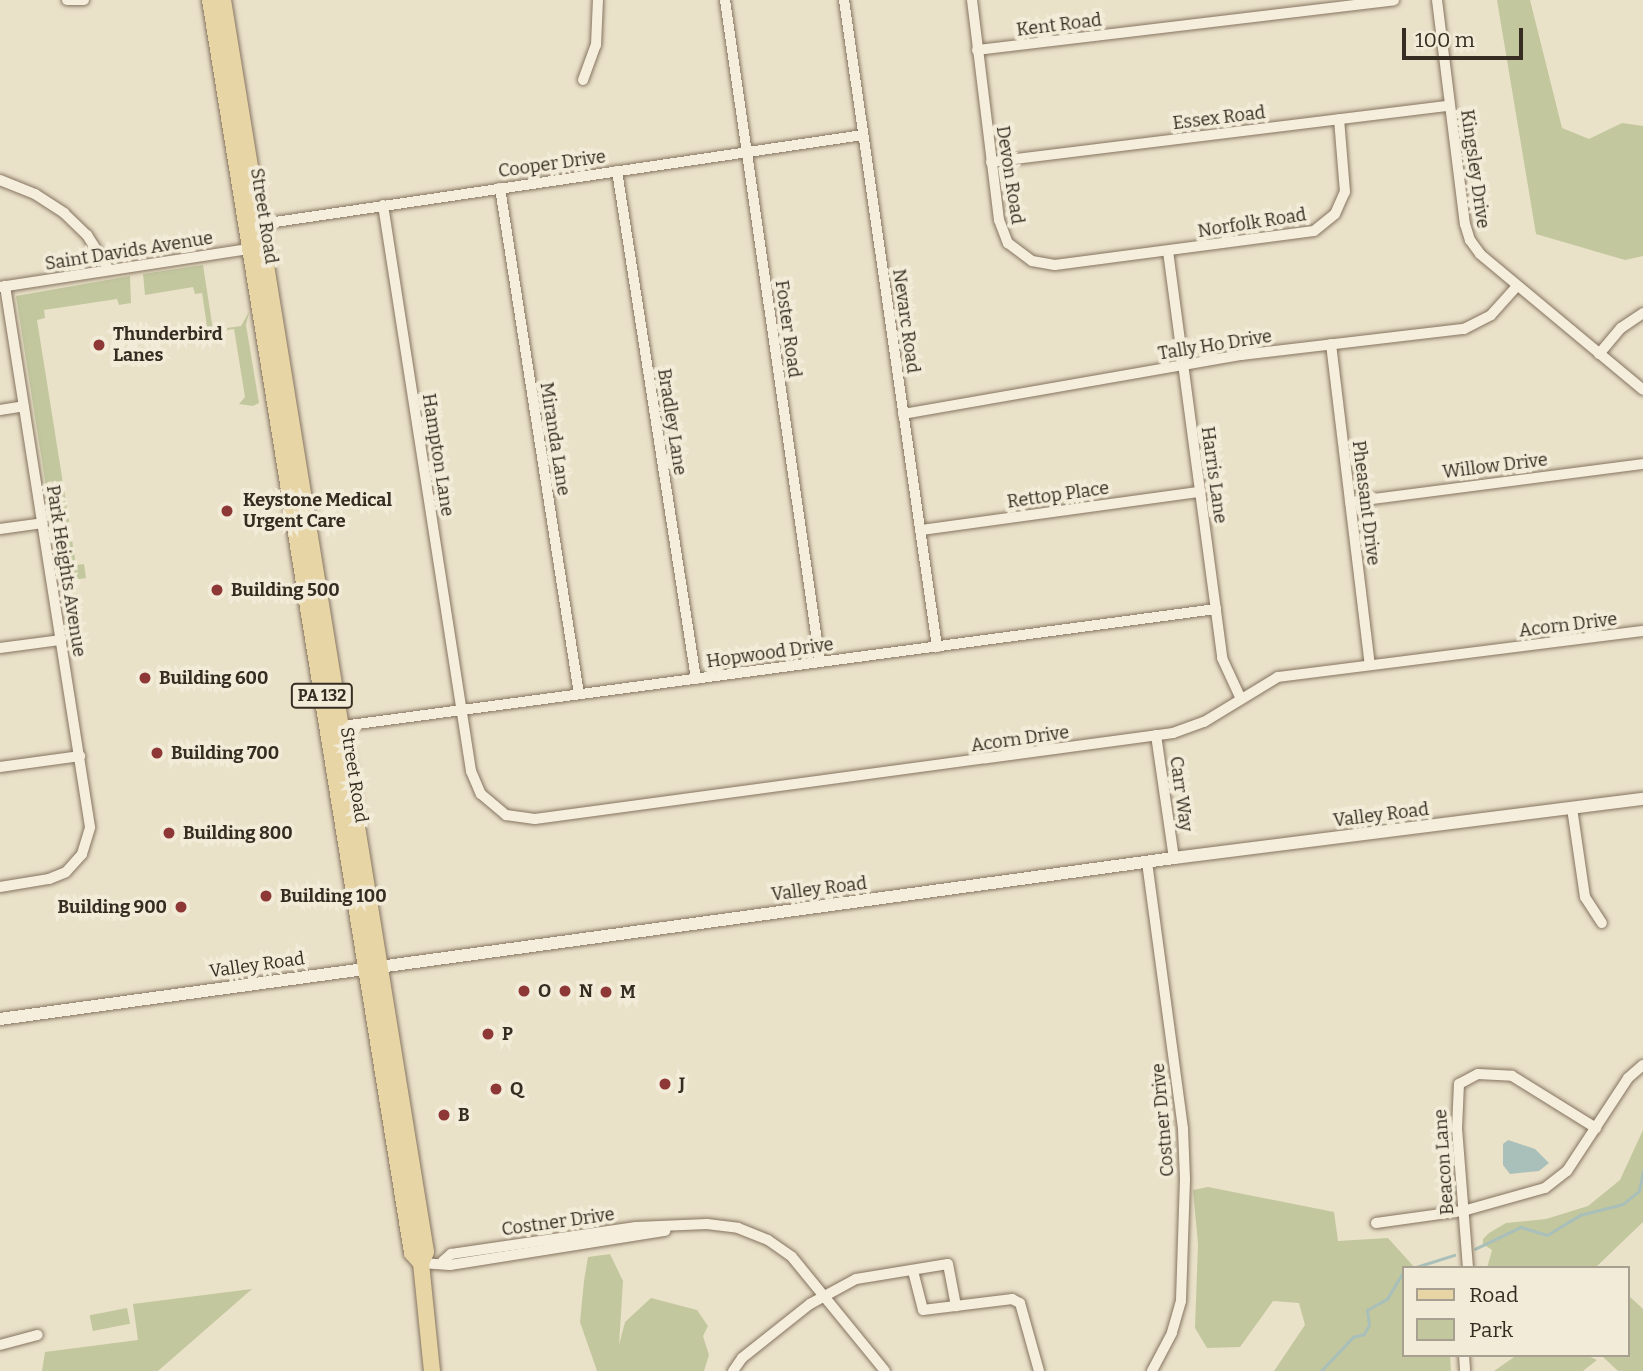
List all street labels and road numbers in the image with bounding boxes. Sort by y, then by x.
street label: Kent Road [1015,9,1103,41]
street label: Essex Road [1171,102,1267,134]
street label: Kingsley Drive [1456,108,1494,230]
street label: Devon Road [992,124,1028,226]
street label: Cooper Drive [497,146,607,182]
street label: Street Road [246,167,282,265]
street label: Norfolk Road [1196,204,1308,242]
street label: Saint Davids Avenue [43,227,215,275]
street label: Nevarc Road [888,267,924,375]
street label: Foster Road [770,279,806,379]
street label: Tally Ho Drive [1157,325,1273,365]
street label: Bradley Lane [653,367,691,477]
street label: Miranda Lane [535,381,575,497]
street label: Hampton Lane [418,392,458,518]
street label: Harris Lane [1197,425,1231,525]
street label: Pheasant Drive [1348,439,1384,567]
street label: Willow Drive [1441,449,1549,483]
street label: Rettop Place [1006,477,1110,513]
street label: Park Heights Avenue [42,484,90,658]
street label: Acorn Drive [1518,608,1618,642]
street label: Hopwood Drive [705,633,835,673]
road number: PA 132 [290,684,354,708]
street label: Acorn Drive [970,721,1070,757]
street label: Street Road [336,726,372,824]
street label: Carr Way [1165,755,1197,833]
street label: Valley Road [1332,798,1430,832]
street label: Valley Road [770,872,868,906]
street label: Valley Road [208,948,306,982]
street label: Costner Drive [1147,1062,1179,1178]
street label: Beacon Lane [1430,1108,1458,1216]
street label: Costner Drive [500,1203,616,1241]

